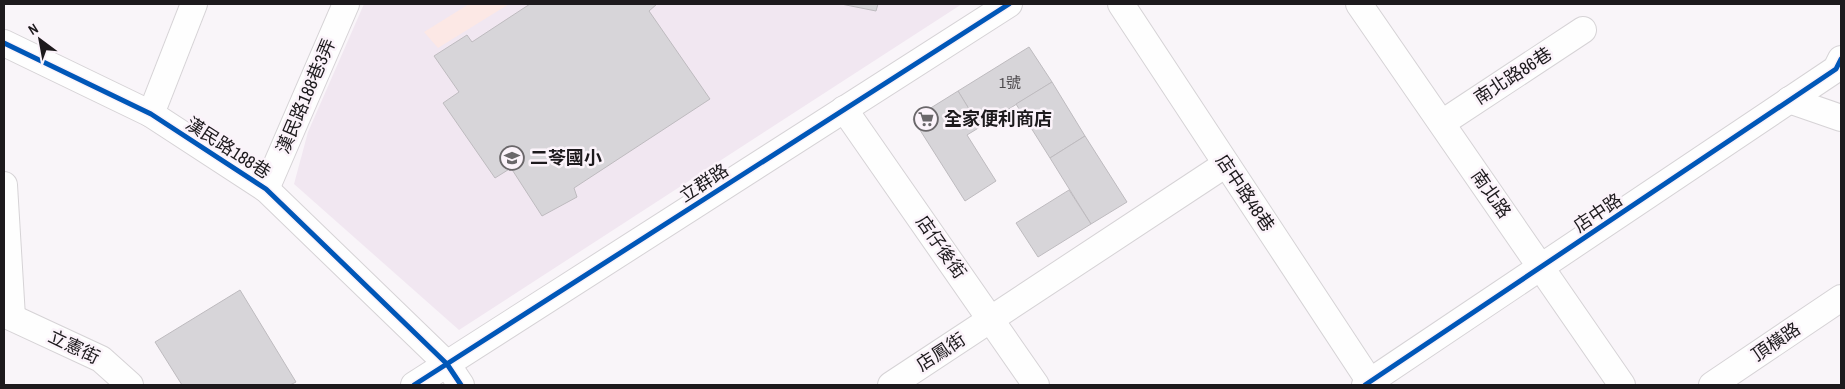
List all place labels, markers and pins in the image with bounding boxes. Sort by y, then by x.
supermarket icon: 全家便利商店 [913,106,939,132]
place label: 全家便利商店 [944,106,1052,131]
school or university icon: 二苓國小 [499,145,525,171]
place label: 二苓國小 [530,145,602,170]

